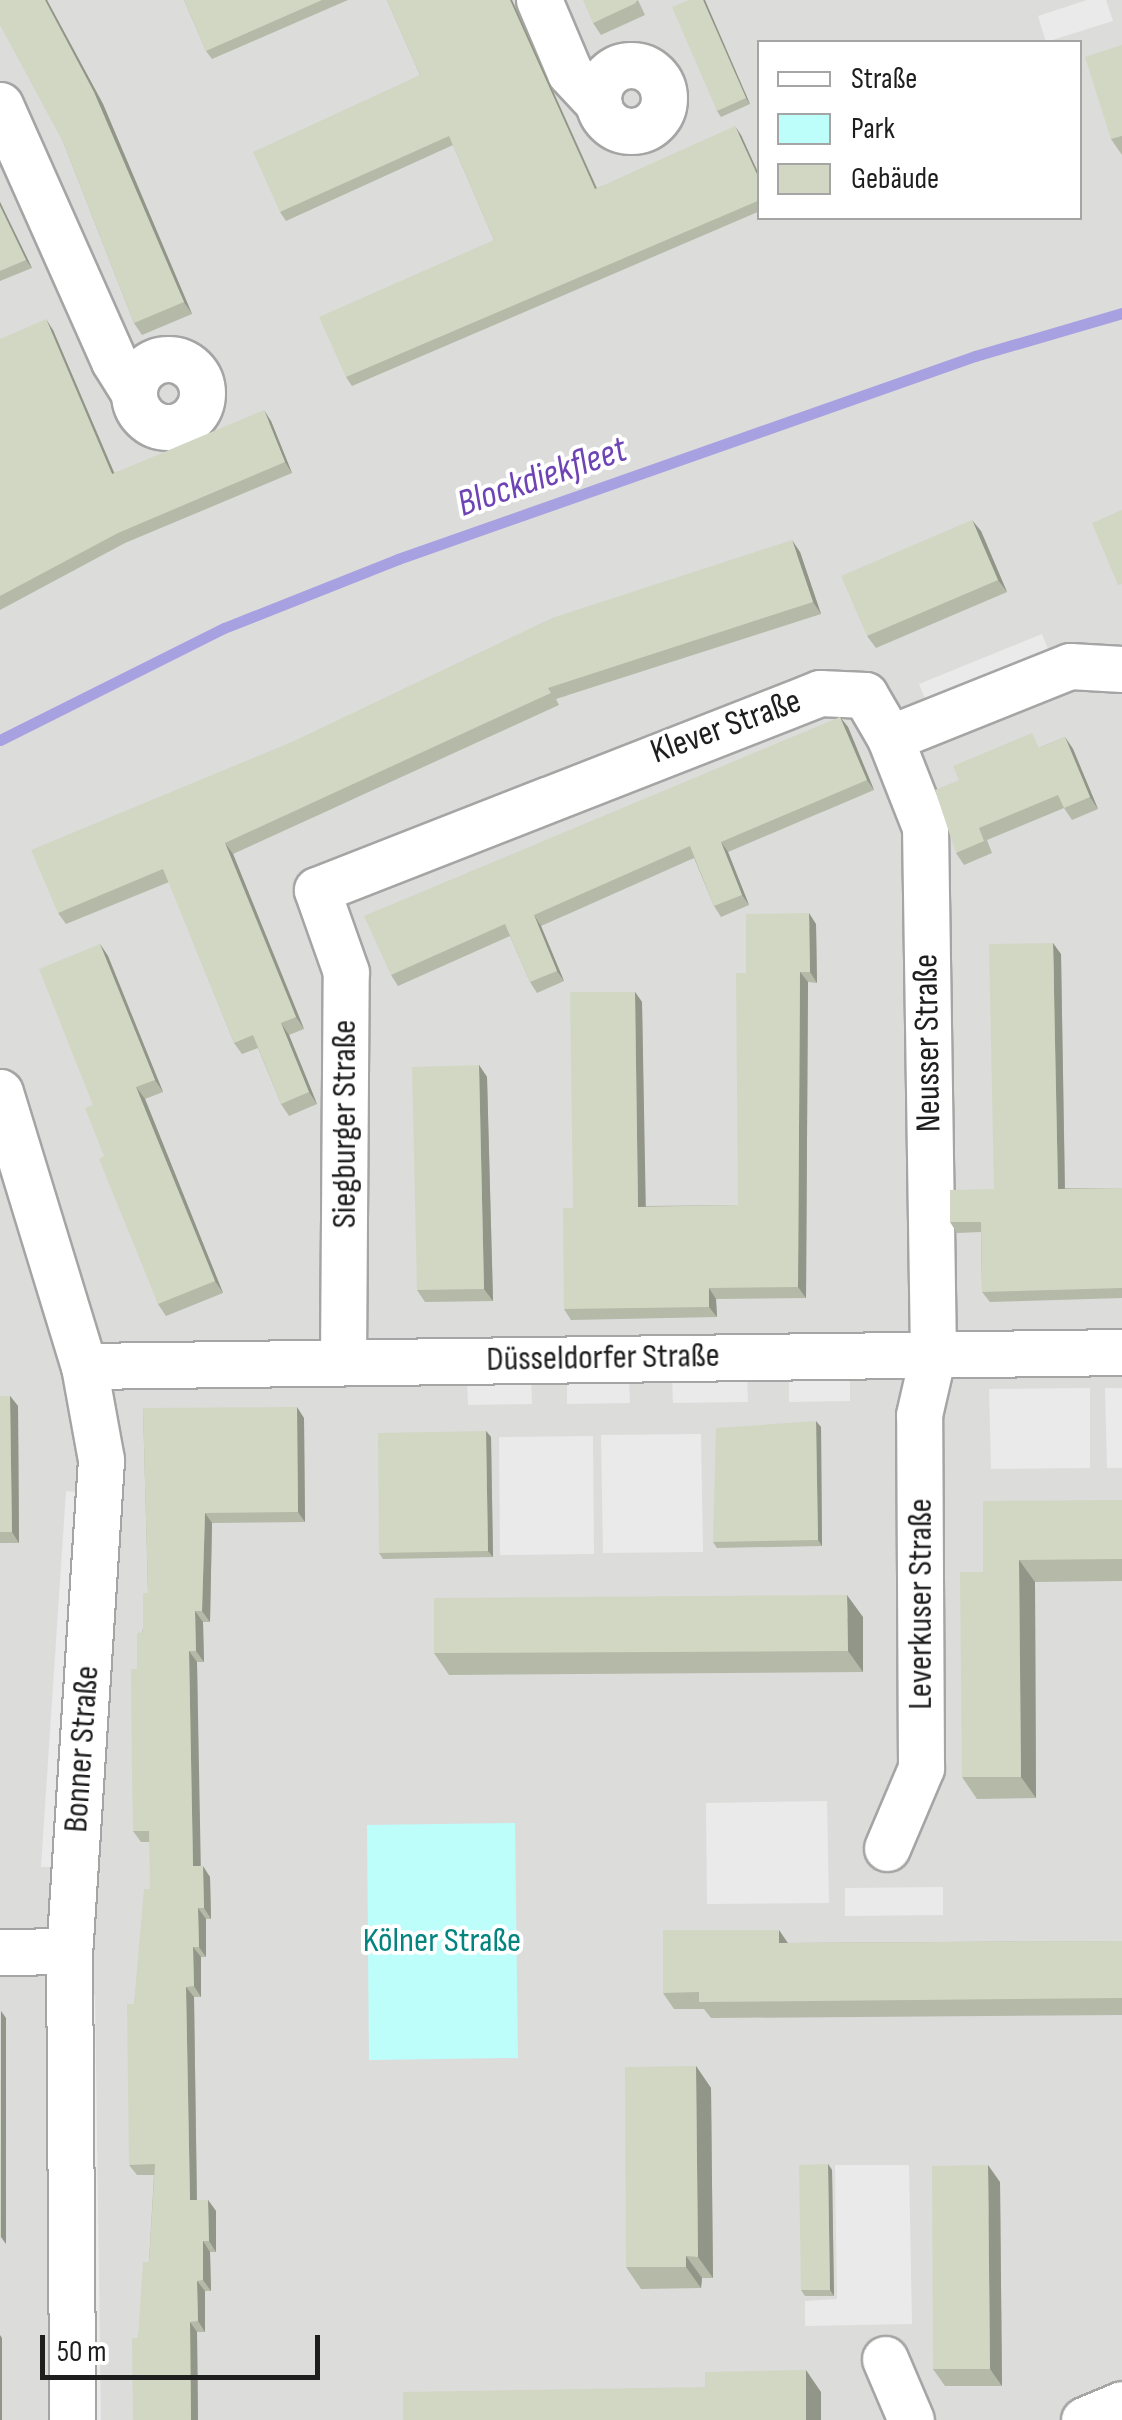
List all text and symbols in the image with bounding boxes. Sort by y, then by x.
legend [757,40,1082,220]
text: Straße [851,61,917,97]
text: Park [851,111,895,147]
text: Gebäude [851,161,939,197]
water label: Blockdiekfleet [451,427,633,527]
street label: Klever Straße [645,680,807,774]
street label: Neusser Straße [905,953,951,1133]
street label: Siegburger Straße [324,1020,366,1228]
street label: Düsseldorfer Straße [486,1335,720,1381]
street label: Leverkuser Straße [900,1498,942,1710]
street label: Bonner Straße [55,1664,109,1834]
park label: Kölner Straße [363,1920,521,1962]
scale bar [45,2315,325,2377]
text: 50 m [57,2334,106,2370]

